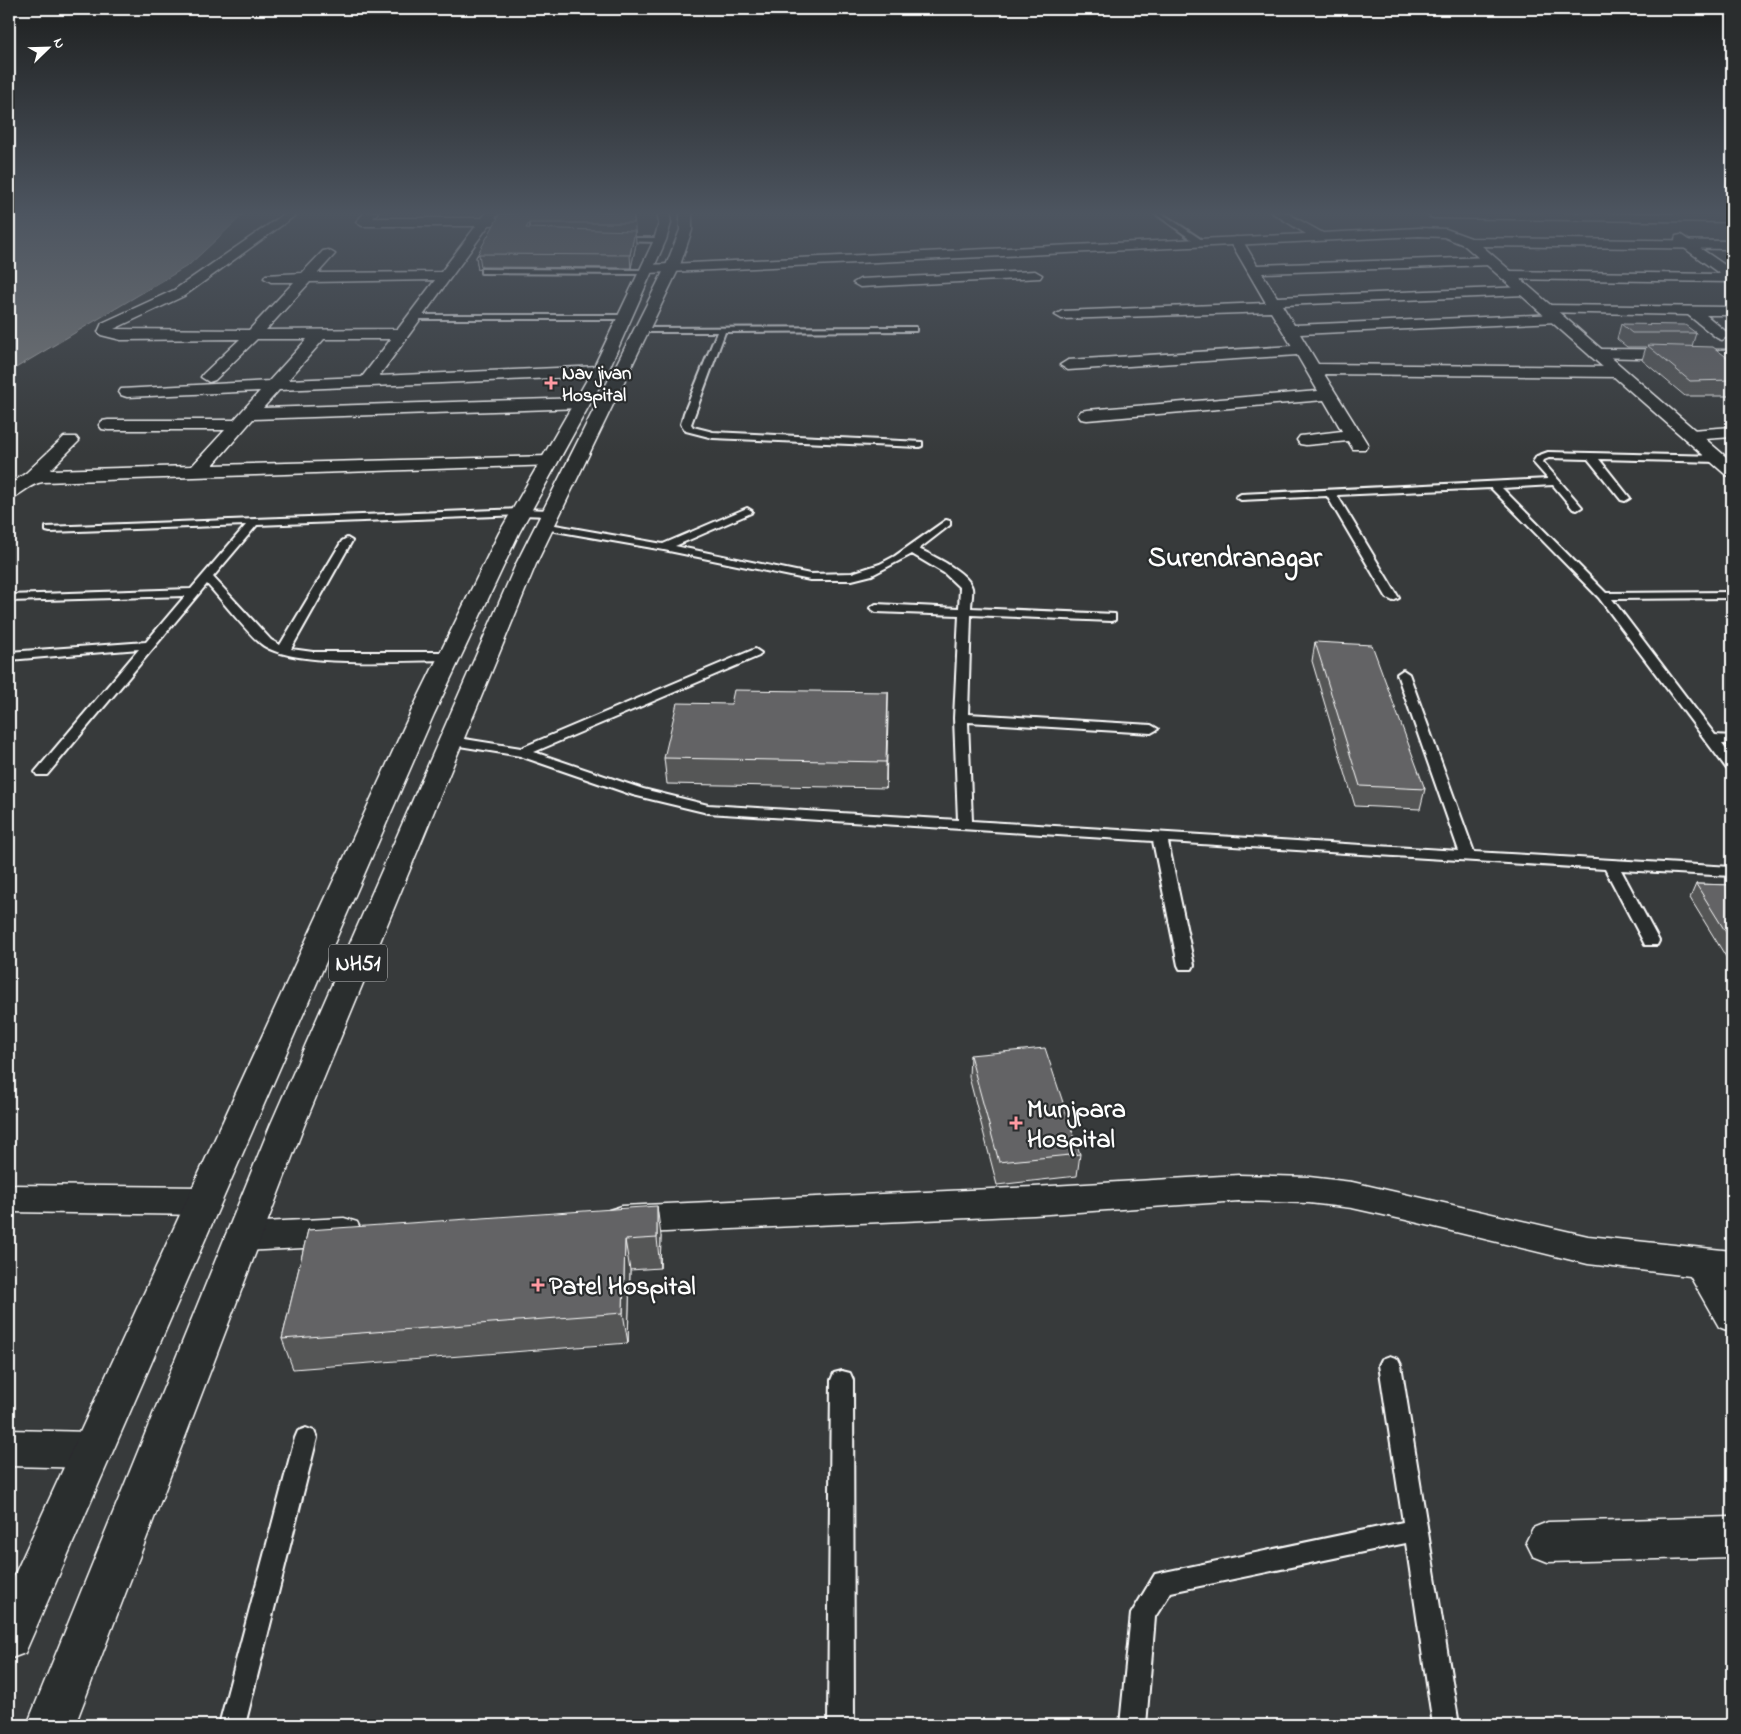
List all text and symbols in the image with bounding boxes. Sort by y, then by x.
north arrow [22,22,72,72]
text: N [47,35,70,52]
place label: Nav jivan Hospital [562,361,631,410]
marker: Nav jivan Hospital [544,376,558,390]
district label: Surendranagar [1148,539,1323,581]
road number: NH51 [329,944,387,981]
place label: Munjpara Hospital [1027,1092,1126,1160]
marker: Munjpara Hospital [1009,1116,1023,1130]
place label: Patel Hospital [549,1269,696,1307]
marker: Patel Hospital [531,1278,545,1292]

